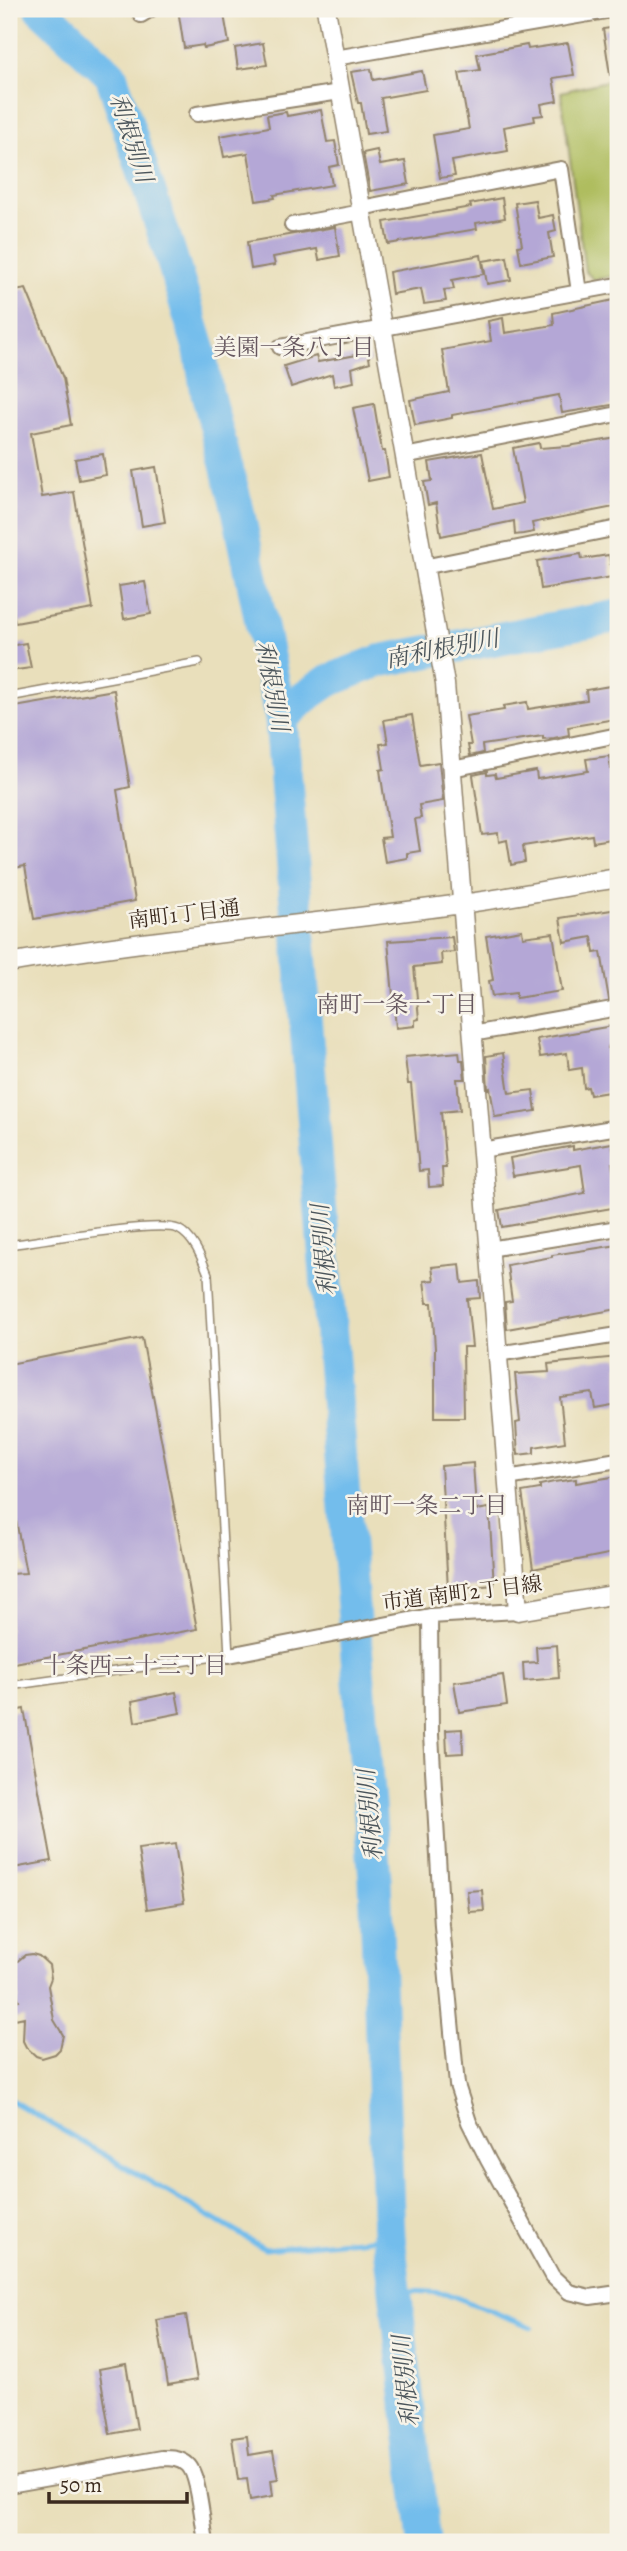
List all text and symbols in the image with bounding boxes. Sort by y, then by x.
water label: 利根別川 [102,89,161,189]
district label: 美園一条八丁目 [214,332,375,363]
water label: 南利根別川 [383,622,504,675]
water label: 利根別川 [248,638,297,737]
street label: 南町1丁目通 [127,893,241,935]
district label: 南町一条一丁目 [317,989,478,1020]
water label: 利根別川 [304,1200,343,1297]
district label: 南町一条二丁目 [347,1490,508,1521]
street label: 市道 南町2丁目線 [380,1569,544,1617]
district label: 十条西二十三丁目 [43,1650,227,1681]
water label: 利根別川 [350,1765,389,1862]
water label: 利根別川 [385,2331,426,2428]
scale bar [49,2460,187,2504]
text: 50 m [60,2471,102,2499]

